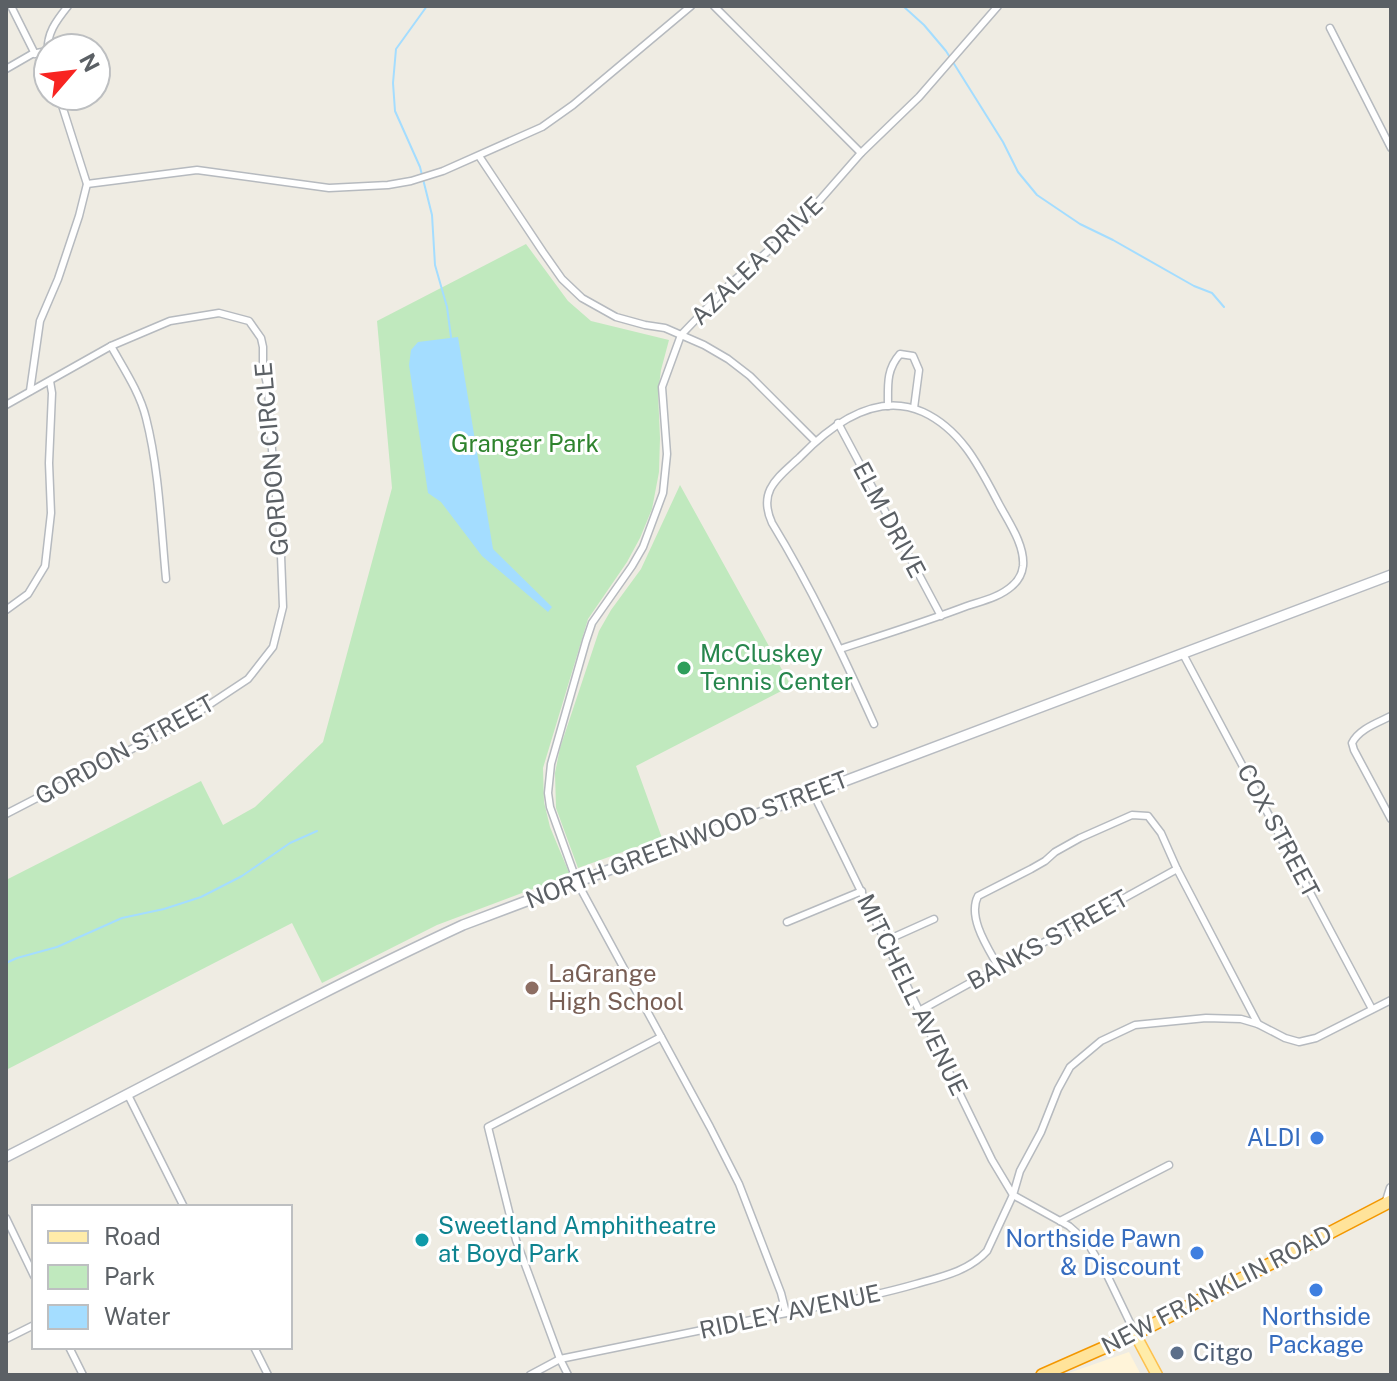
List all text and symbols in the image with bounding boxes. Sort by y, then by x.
north arrow [32,32,112,112]
text: N [74,49,105,76]
street label: AZALEA DRIVE [685,191,828,330]
street label: GORDON CIRCLE [249,361,293,557]
park label: Granger Park [451,429,599,457]
street label: ELM DRIVE [848,457,932,582]
place label: McCluskey Tennis Center [700,639,853,695]
marker: McCluskey Tennis Center [675,659,693,677]
street label: GORDON STREET [30,688,219,810]
street label: COX STREET [1232,759,1326,902]
street label: NORTH GREENWOOD STREET [521,765,852,914]
street label: BANKS STREET [962,883,1133,995]
street label: MITCHELL AVENUE [852,889,974,1100]
place label: LaGrange High School [548,959,684,1015]
marker: LaGrange High School [523,979,541,997]
place label: ALDI [1247,1123,1301,1151]
marker: ALDI [1308,1129,1326,1147]
legend [32,1205,292,1349]
place label: Sweetland Amphitheatre at Boyd Park [438,1211,716,1267]
street label: NEW FRANKLIN ROAD [1097,1219,1336,1359]
text: Road [104,1222,161,1250]
place label: Northside Pawn & Discount [1005,1224,1181,1280]
marker: Sweetland Amphitheatre at Boyd Park [413,1231,431,1249]
marker: Northside Pawn & Discount [1188,1244,1206,1262]
text: Park [104,1262,155,1290]
street label: RIDLEY AVENUE [697,1278,883,1344]
marker: Northside Package [1307,1281,1325,1299]
text: Water [104,1302,171,1330]
place label: Northside Package [1261,1302,1371,1358]
place label: Citgo [1193,1338,1253,1366]
marker: Citgo [1168,1344,1186,1362]

